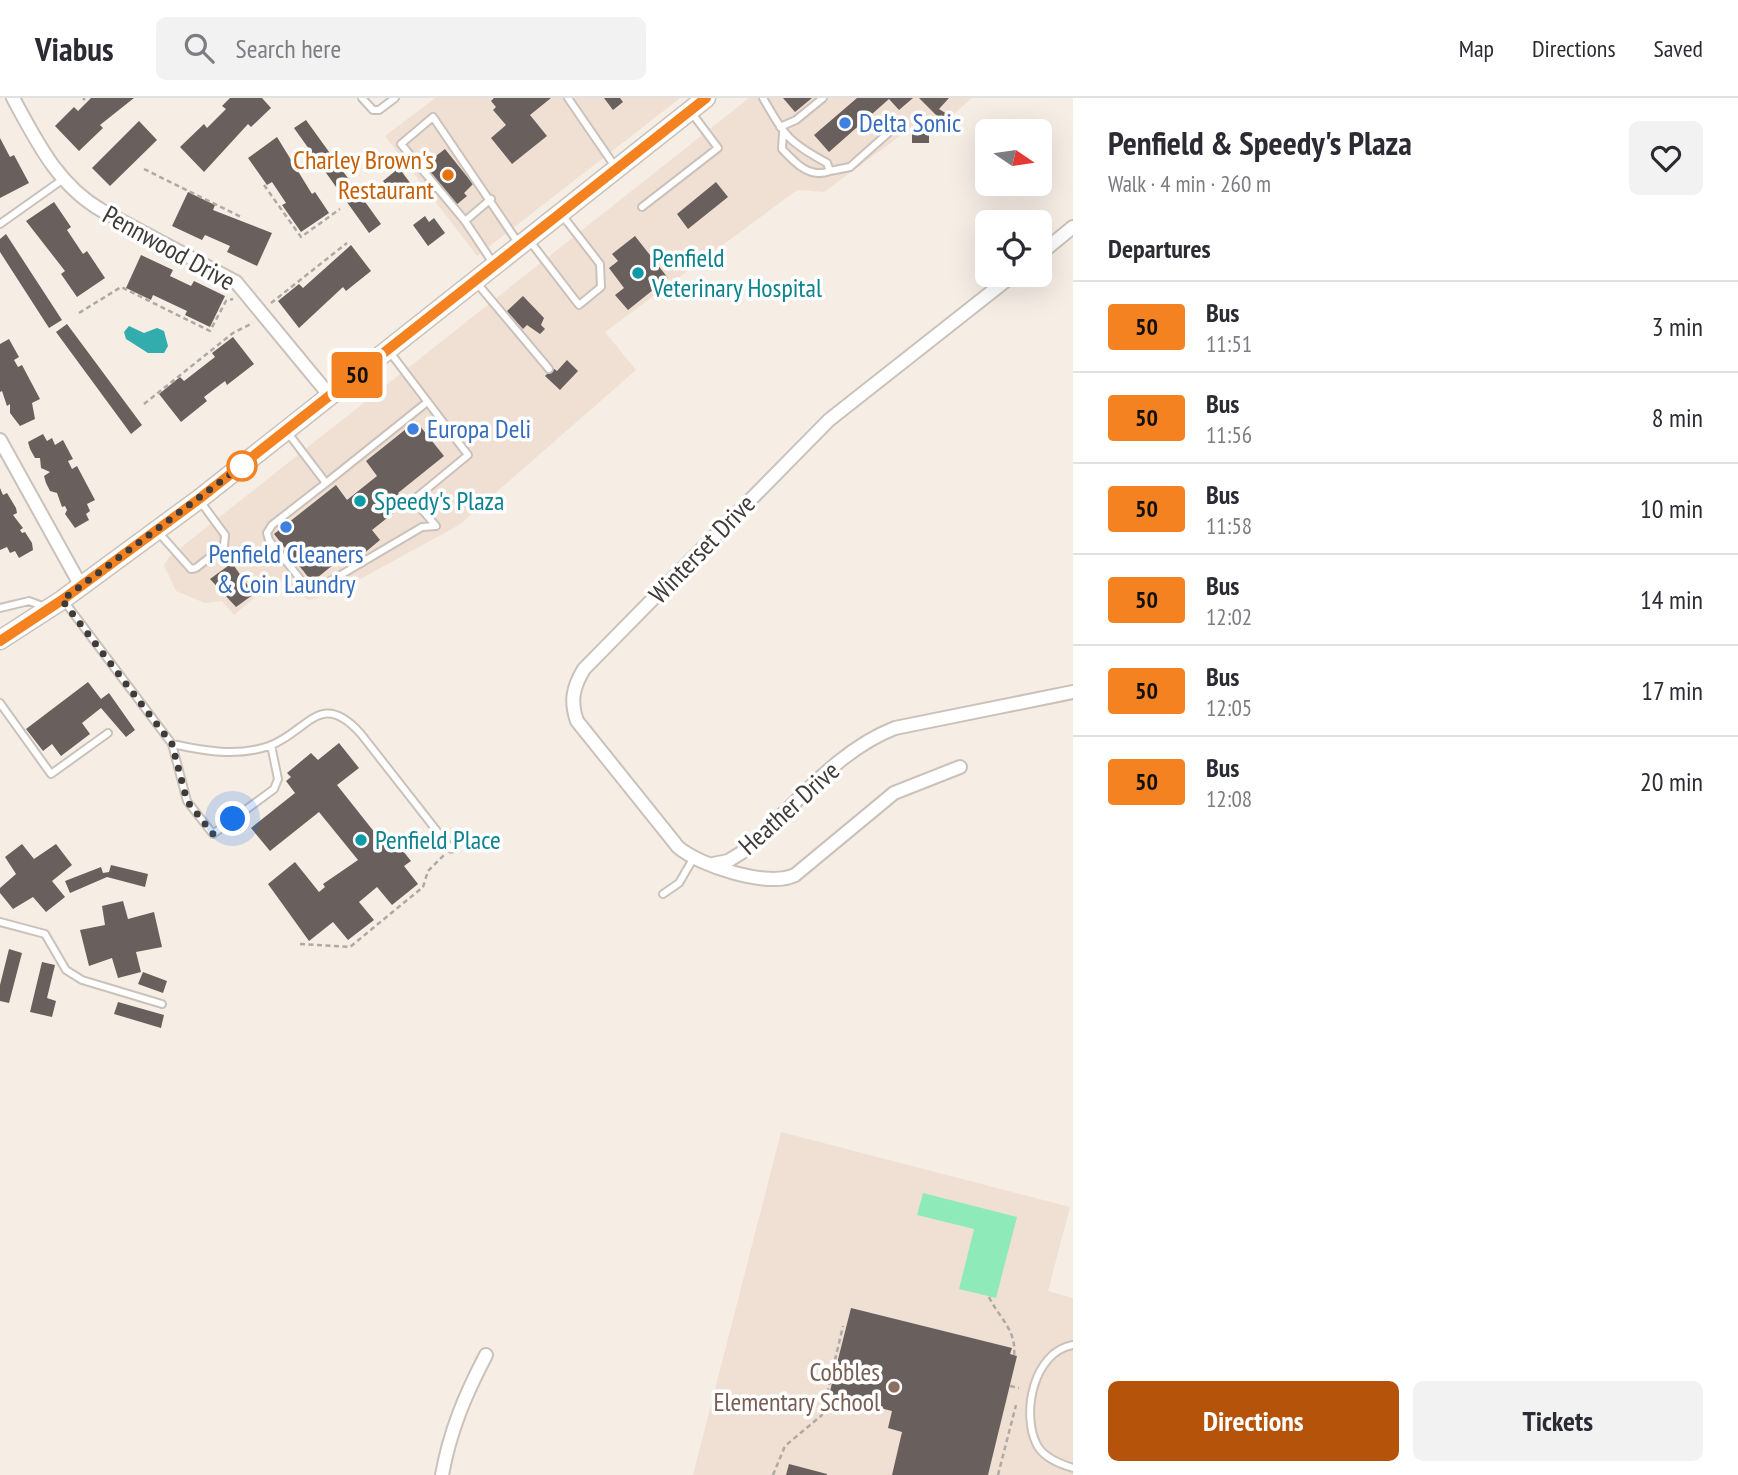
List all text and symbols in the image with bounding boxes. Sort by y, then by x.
search box [156,17,646,80]
text: Viabus [35,27,114,70]
icon: search [180,29,218,67]
text: Search here [236,32,341,65]
text: Map [1459,33,1494,64]
text: Directions [1532,33,1616,64]
text: Saved [1654,33,1703,64]
place label: Delta Sonic [859,106,961,139]
marker: Delta Sonic [837,115,853,131]
north arrow [975,119,1052,196]
map controls [975,119,1052,287]
text: Penfield & Speedy's Plaza [1108,121,1412,164]
button: heart [1629,121,1703,195]
place label: Charley Brown's Restaurant [293,143,434,206]
marker: Charley Brown's Restaurant [440,167,456,183]
text: Walk · 4 min · 260 m [1108,169,1271,198]
street label: Pennwood Drive [97,198,241,297]
button: locate [975,210,1052,287]
text: Departures [1108,232,1211,265]
place label: Penfield Veterinary Hospital [651,241,822,304]
marker: Penfield Veterinary Hospital [630,265,646,281]
text: Bus [1206,296,1239,329]
text: 3 min [1652,310,1703,343]
text: 50 [1135,311,1158,342]
text: 11:51 [1206,329,1252,358]
line badge: 50 [326,352,388,398]
text: 50 [346,359,368,390]
text: Bus [1206,387,1239,420]
text: 8 min [1652,401,1703,434]
text: 50 [1135,402,1158,433]
place label: Europa Deli [427,412,531,445]
text: 11:56 [1206,420,1252,449]
marker: Europa Deli [405,421,421,437]
unlabelled marker [227,451,257,481]
text: Bus [1206,478,1239,511]
place label: Speedy's Plaza [374,484,504,517]
street label: Winterset Drive [642,487,762,610]
text: 10 min [1640,492,1703,525]
marker: Speedy's Plaza [352,493,368,509]
text: 50 [1135,493,1158,524]
text: 11:58 [1206,511,1252,540]
marker: Penfield Cleaners & Coin Laundry [278,519,294,535]
place label: Penfield Cleaners & Coin Laundry [208,537,364,600]
text: Bus [1206,569,1239,602]
text: 14 min [1640,583,1703,616]
text: 50 [1135,584,1158,615]
text: 12:02 [1206,602,1252,631]
text: Bus [1206,660,1239,693]
text: 17 min [1641,674,1703,707]
text: 50 [1135,675,1158,706]
text: 12:05 [1206,693,1252,722]
text: Bus [1206,751,1239,784]
street label: Heather Drive [731,754,846,861]
text: 20 min [1640,765,1703,798]
text: 50 [1135,766,1158,797]
text: 12:08 [1206,784,1252,813]
your location [215,801,250,836]
place label: Penfield Place [375,823,501,856]
marker: Penfield Place [353,832,369,848]
place label: Cobbles Elementary School [713,1355,880,1418]
marker: Cobbles Elementary School [886,1379,902,1395]
button: Directions [1108,1381,1399,1461]
button: Tickets [1413,1381,1703,1461]

